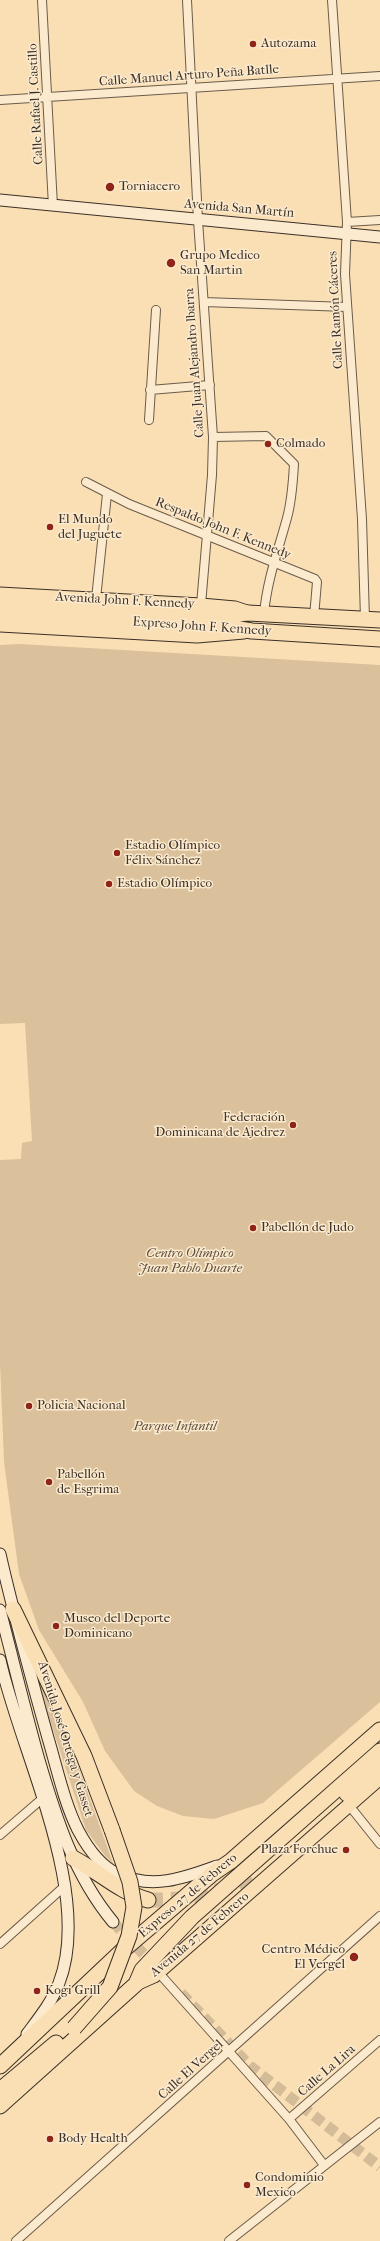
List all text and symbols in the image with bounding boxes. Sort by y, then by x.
place label: Autozama [261,36,316,52]
marker: Autozama [248,39,258,49]
street label: Calle Rafael J. Castillo [25,43,47,165]
street label: Calle Manuel Arturo Peña Batlle [99,62,279,90]
place label: Torniacero [119,179,180,195]
marker: Torniacero [104,181,116,193]
street label: Avenida San Martín [183,196,295,222]
place label: Grupo Medico San Martin [180,248,260,279]
street label: Calle Ramón Cáceres [325,251,347,369]
marker: Grupo Medico San Martin [165,257,177,269]
street label: Calle Juan Alejandro lbarra [182,288,208,438]
place label: Colmado [276,436,325,452]
marker: Colmado [263,439,273,449]
street label: Respaldo John F. Kennedy [153,495,293,563]
place label: El Mundo del Juguete [58,512,122,543]
marker: El Mundo del Juguete [45,522,55,532]
street label: Avenida John F. Kennedy [55,590,195,612]
street label: Expreso John F. Kennedy [132,614,272,640]
place label: Estadio Olímpico Félix Sánchez [125,838,220,869]
marker: Estadio Olímpico Félix Sánchez [112,848,122,858]
place label: Estadio Olímpico [117,876,212,892]
marker: Estadio Olímpico [104,879,114,889]
place label: Federación Dominicana de Ajedrez [155,1110,285,1141]
marker: Federación Dominicana de Ajedrez [288,1120,298,1130]
place label: Pabellón de Judo [261,1220,354,1236]
marker: Pabellón de Judo [248,1223,258,1233]
park label: Centro Olímpico Juan Pablo Duarte [138,1246,242,1277]
place label: Policia Nacional [37,1398,125,1414]
marker: Policia Nacional [24,1401,34,1411]
park label: Parque Infantil [134,1419,216,1435]
place label: Pabellón de Esgrima [57,1467,119,1498]
marker: Pabellón de Esgrima [44,1477,54,1487]
place label: Museo del Deporte Dominicano [64,1611,170,1642]
marker: Museo del Deporte Dominicano [51,1621,61,1631]
street label: Avenida José Ortega y Gasset [34,1659,96,1819]
place label: Plaza Forchue [261,1842,338,1858]
marker: Plaza Forchue [341,1845,351,1855]
street label: Expreso 27 de Febrero [136,1850,240,1942]
street label: Avenida 27 de Febrero [147,1889,253,1981]
place label: Centro Médico El Vergel [262,1942,345,1973]
marker: Centro Médico El Vergel [348,1951,360,1963]
place label: Kogi Grill [45,1983,100,1999]
marker: Kogi Grill [32,1986,42,1996]
street label: Calle El Vergel [155,2037,227,2103]
street label: Calle La Lira [295,2042,359,2100]
place label: Body Health [58,2131,128,2147]
marker: Body Health [45,2134,55,2144]
place label: Condominio Mexico [255,2170,324,2201]
marker: Condominio Mexico [242,2180,252,2190]

